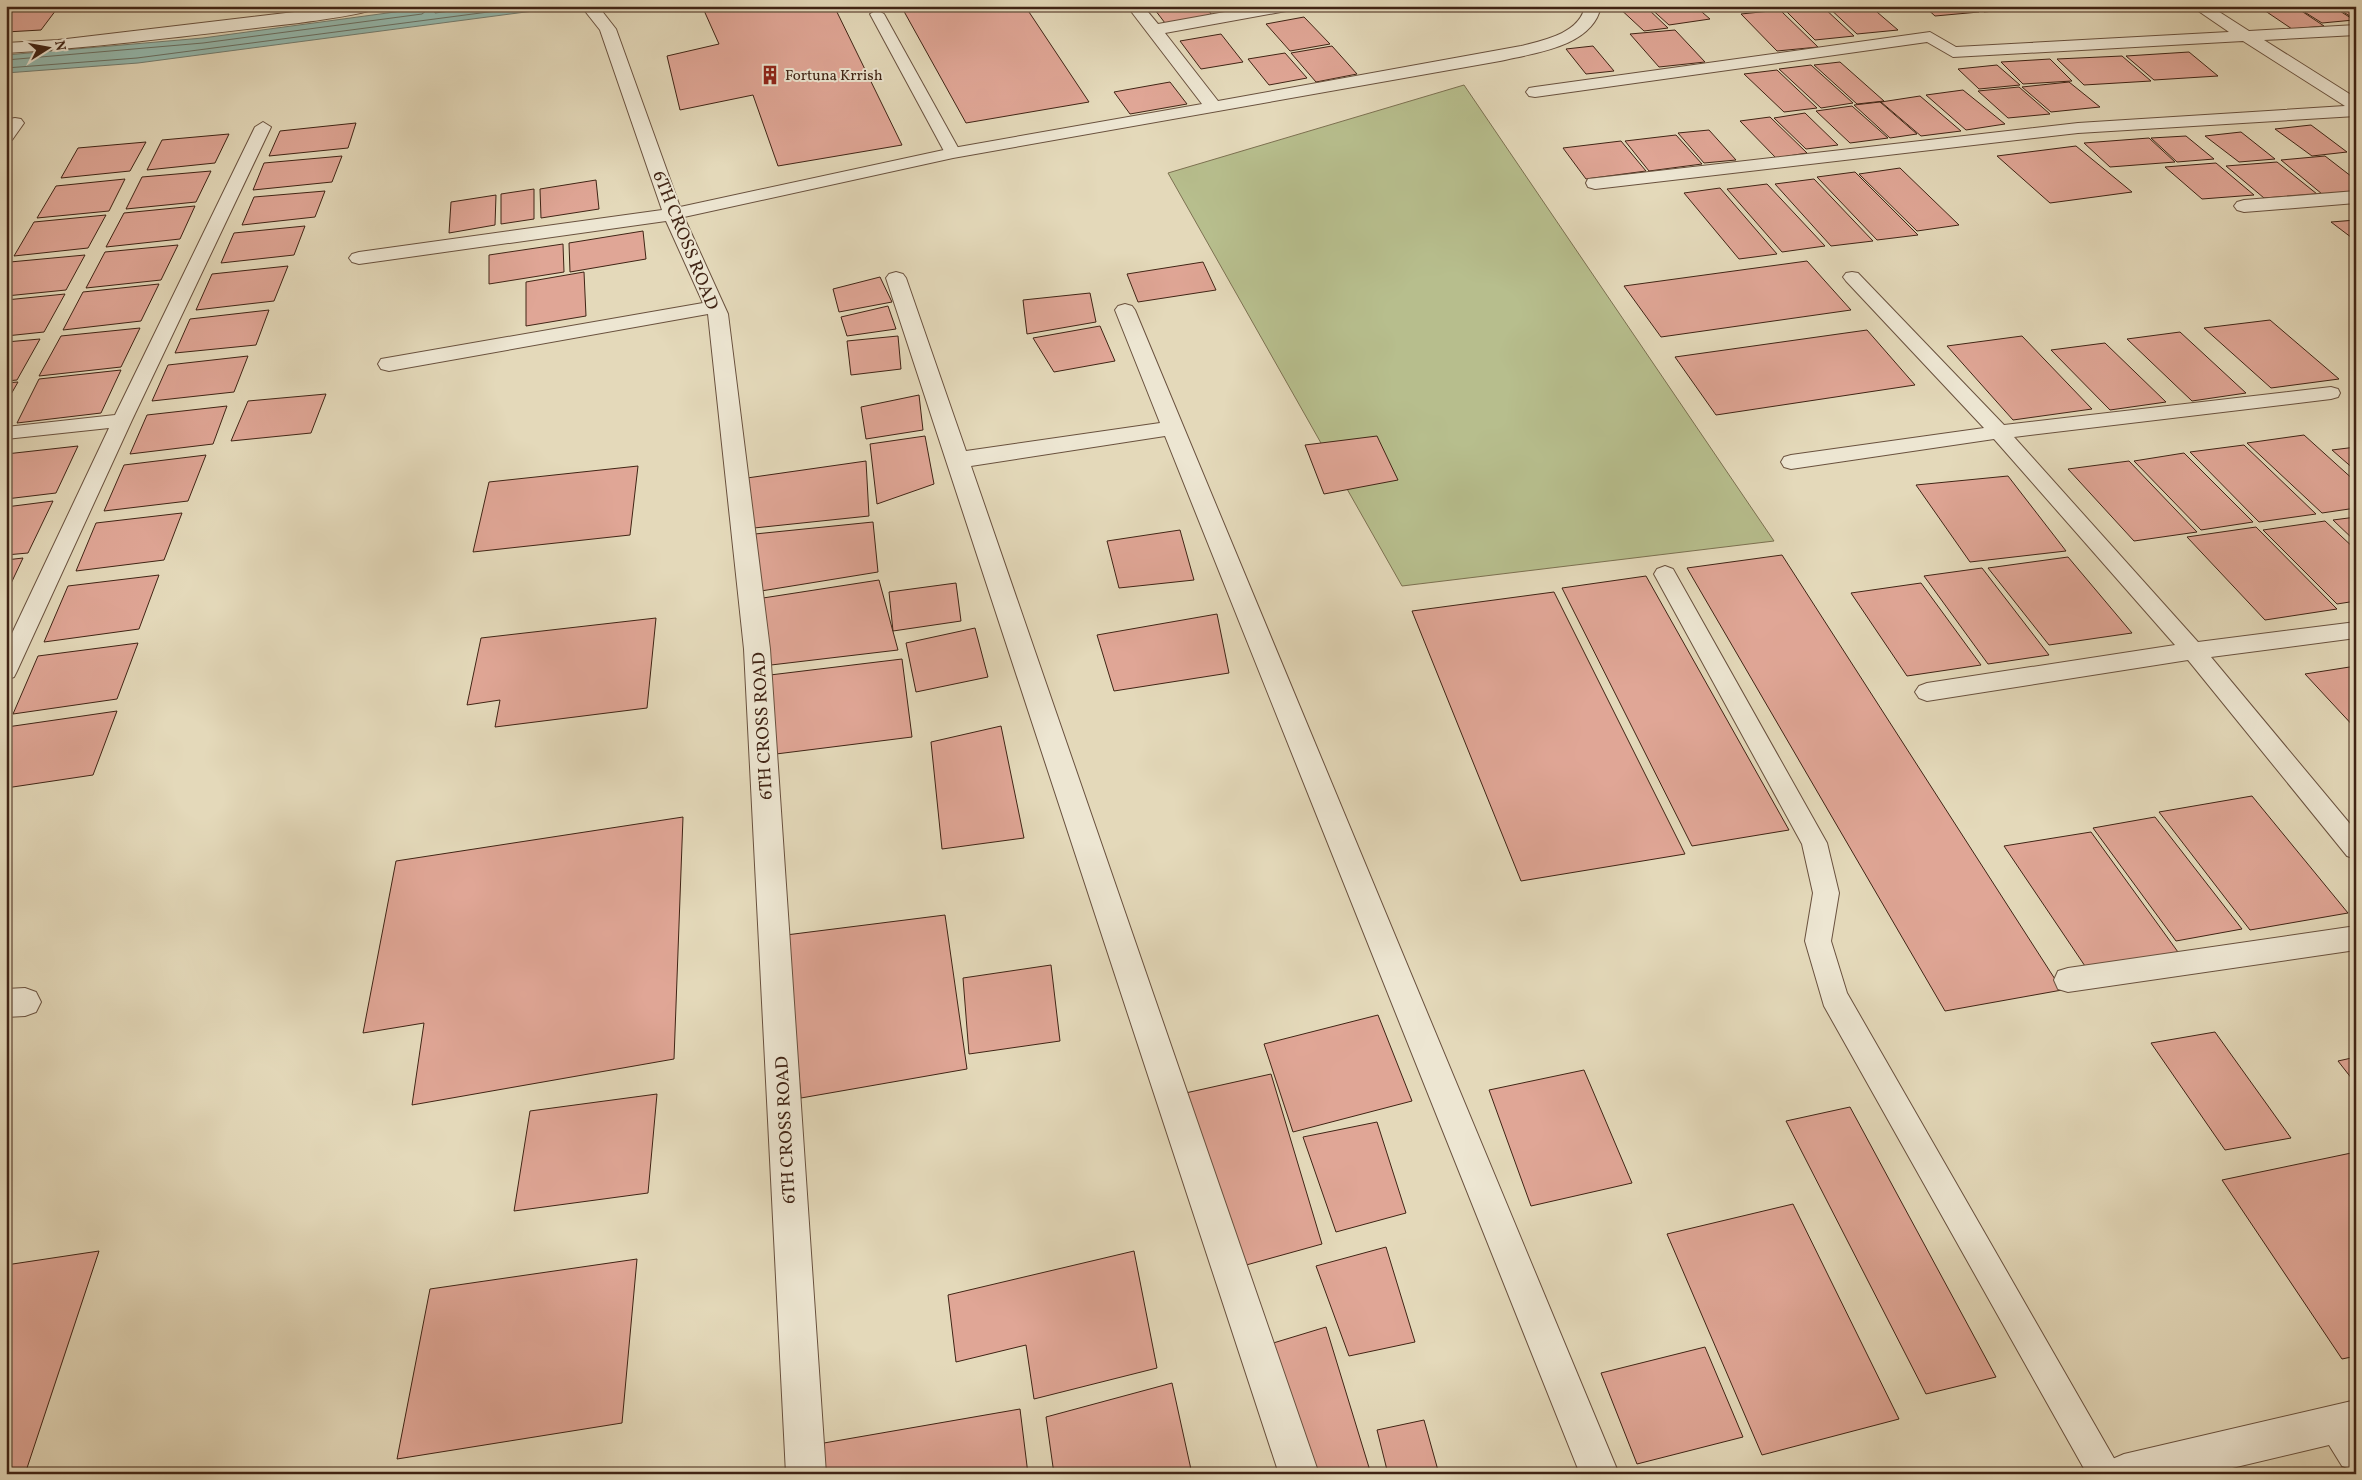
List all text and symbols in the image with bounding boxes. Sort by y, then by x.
north arrow [22,22,72,72]
text: N [49,39,70,53]
building icon: Fortuna Krrish [759,64,781,86]
place label: Fortuna Krrish [785,66,883,87]
street label: 6TH CROSS ROAD [645,167,724,314]
street label: 6TH CROSS ROAD [747,651,780,800]
street label: 6TH CROSS ROAD [770,1055,803,1204]

